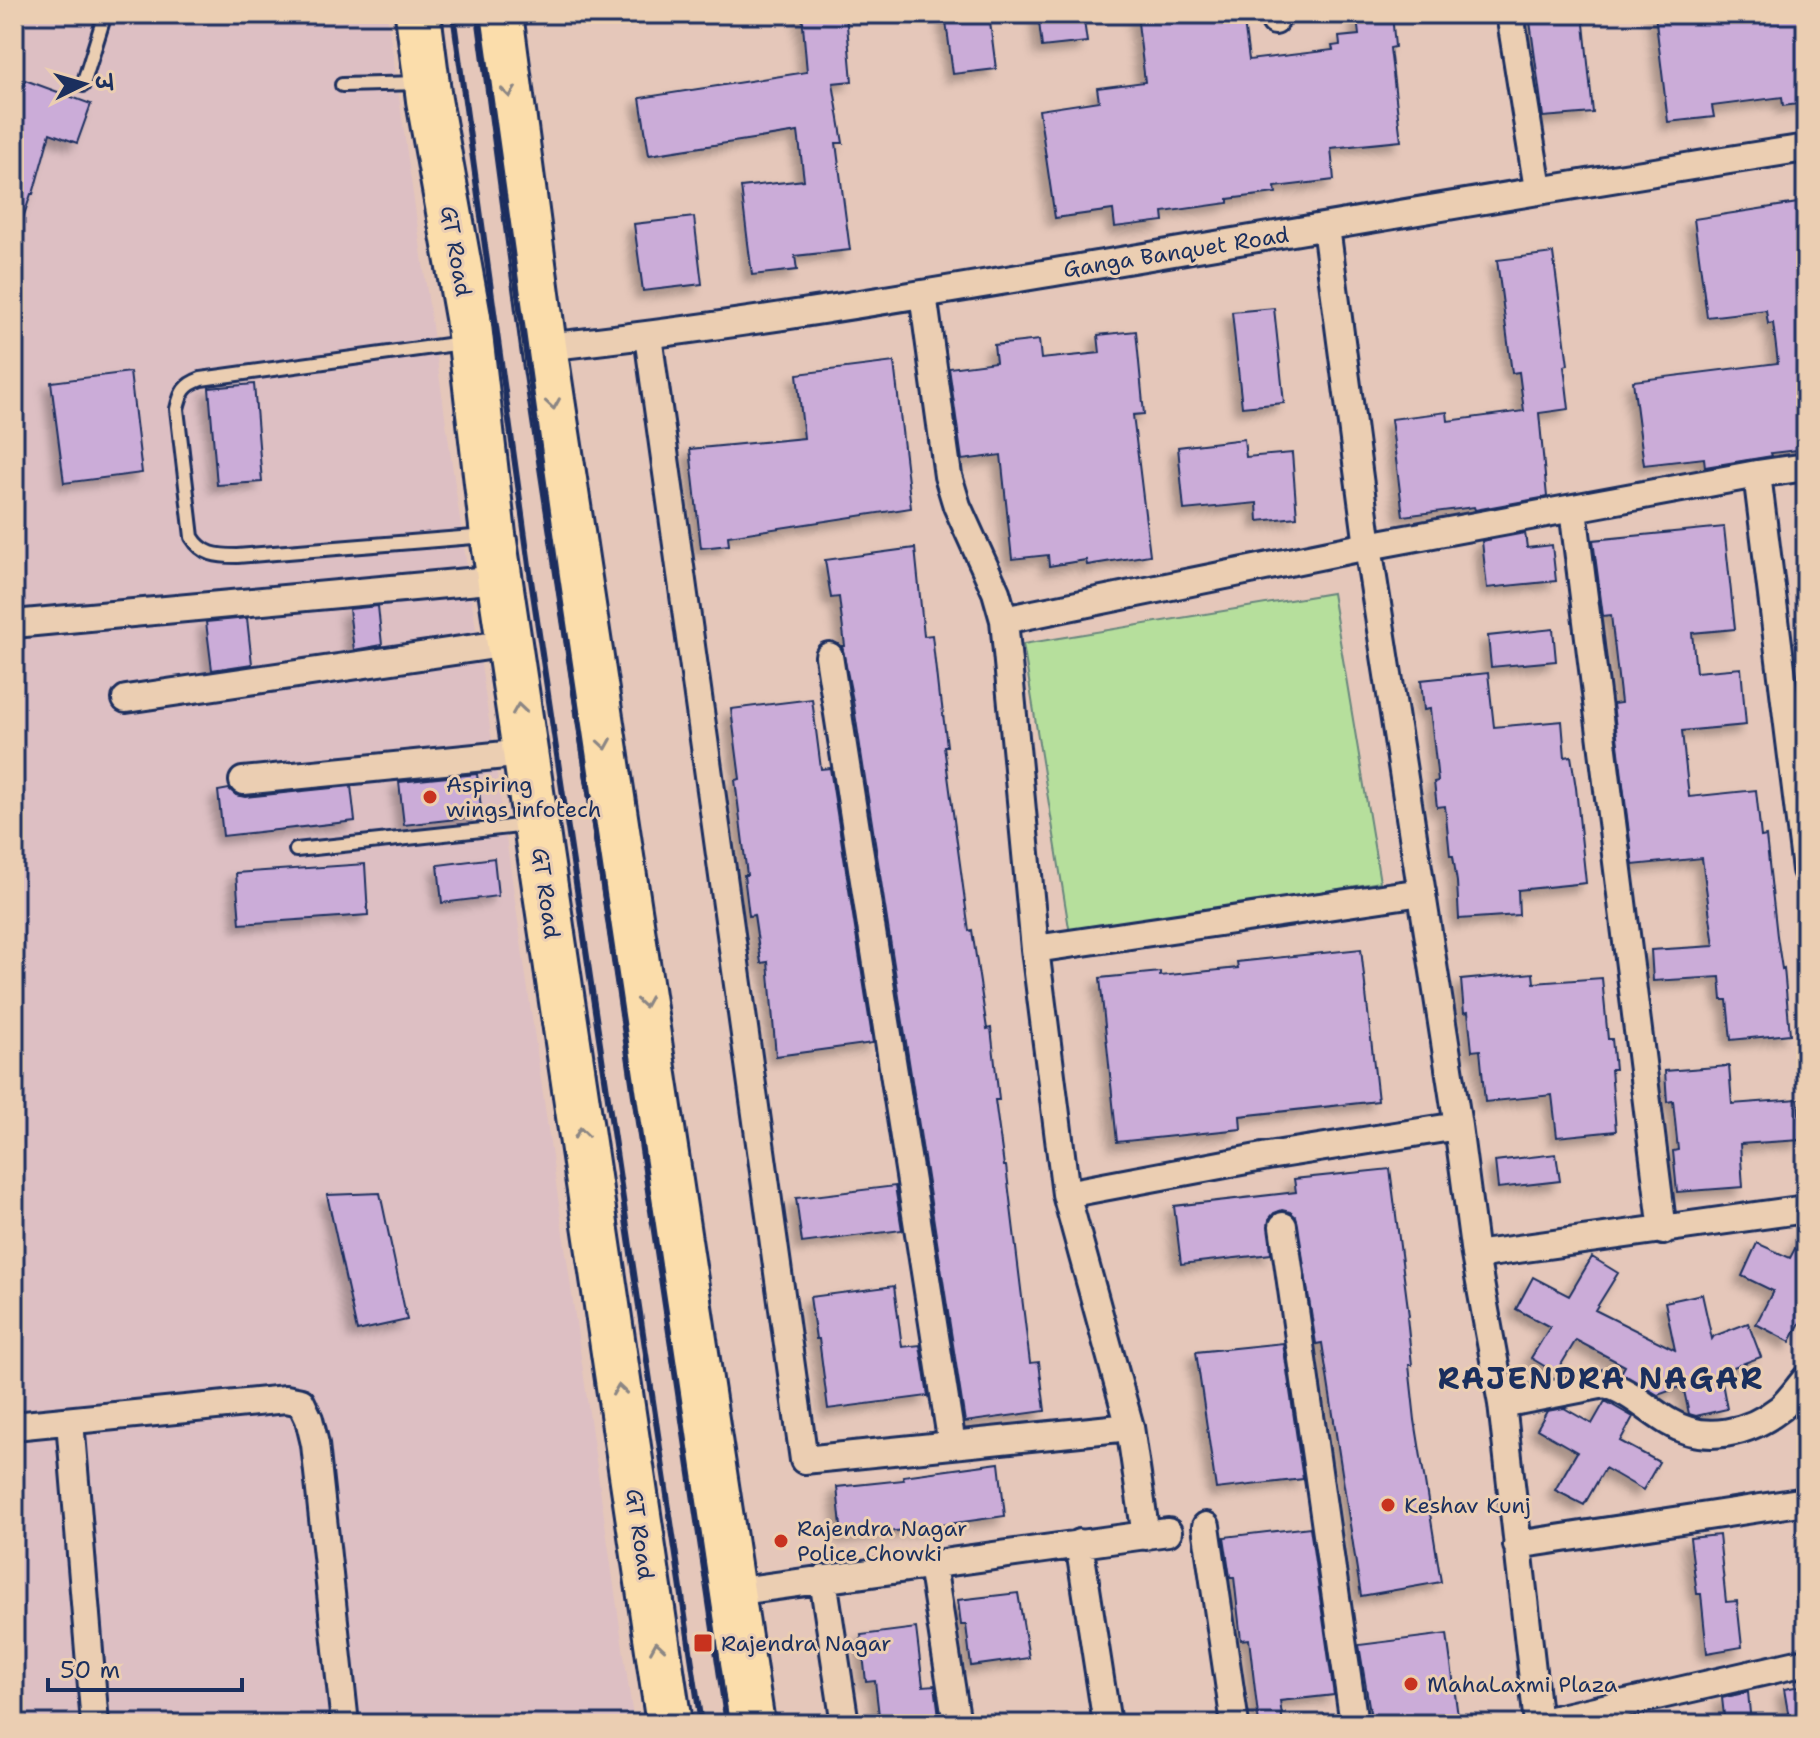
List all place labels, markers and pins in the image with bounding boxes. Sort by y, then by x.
place label: Aspiring wings infotech [446,770,601,824]
marker: Aspiring wings infotech [421,788,439,806]
place label: Keshav Kunj [1404,1491,1531,1520]
marker: Keshav Kunj [1379,1496,1397,1514]
place label: Rajendra Nagar Police Chowki [797,1514,968,1568]
marker: Rajendra Nagar Police Chowki [772,1532,790,1550]
place label: Rajendra Nagar [721,1629,892,1658]
marker: Rajendra Nagar [692,1632,714,1654]
place label: MahaLaxmi Plaza [1427,1670,1618,1699]
marker: MahaLaxmi Plaza [1402,1675,1420,1693]

